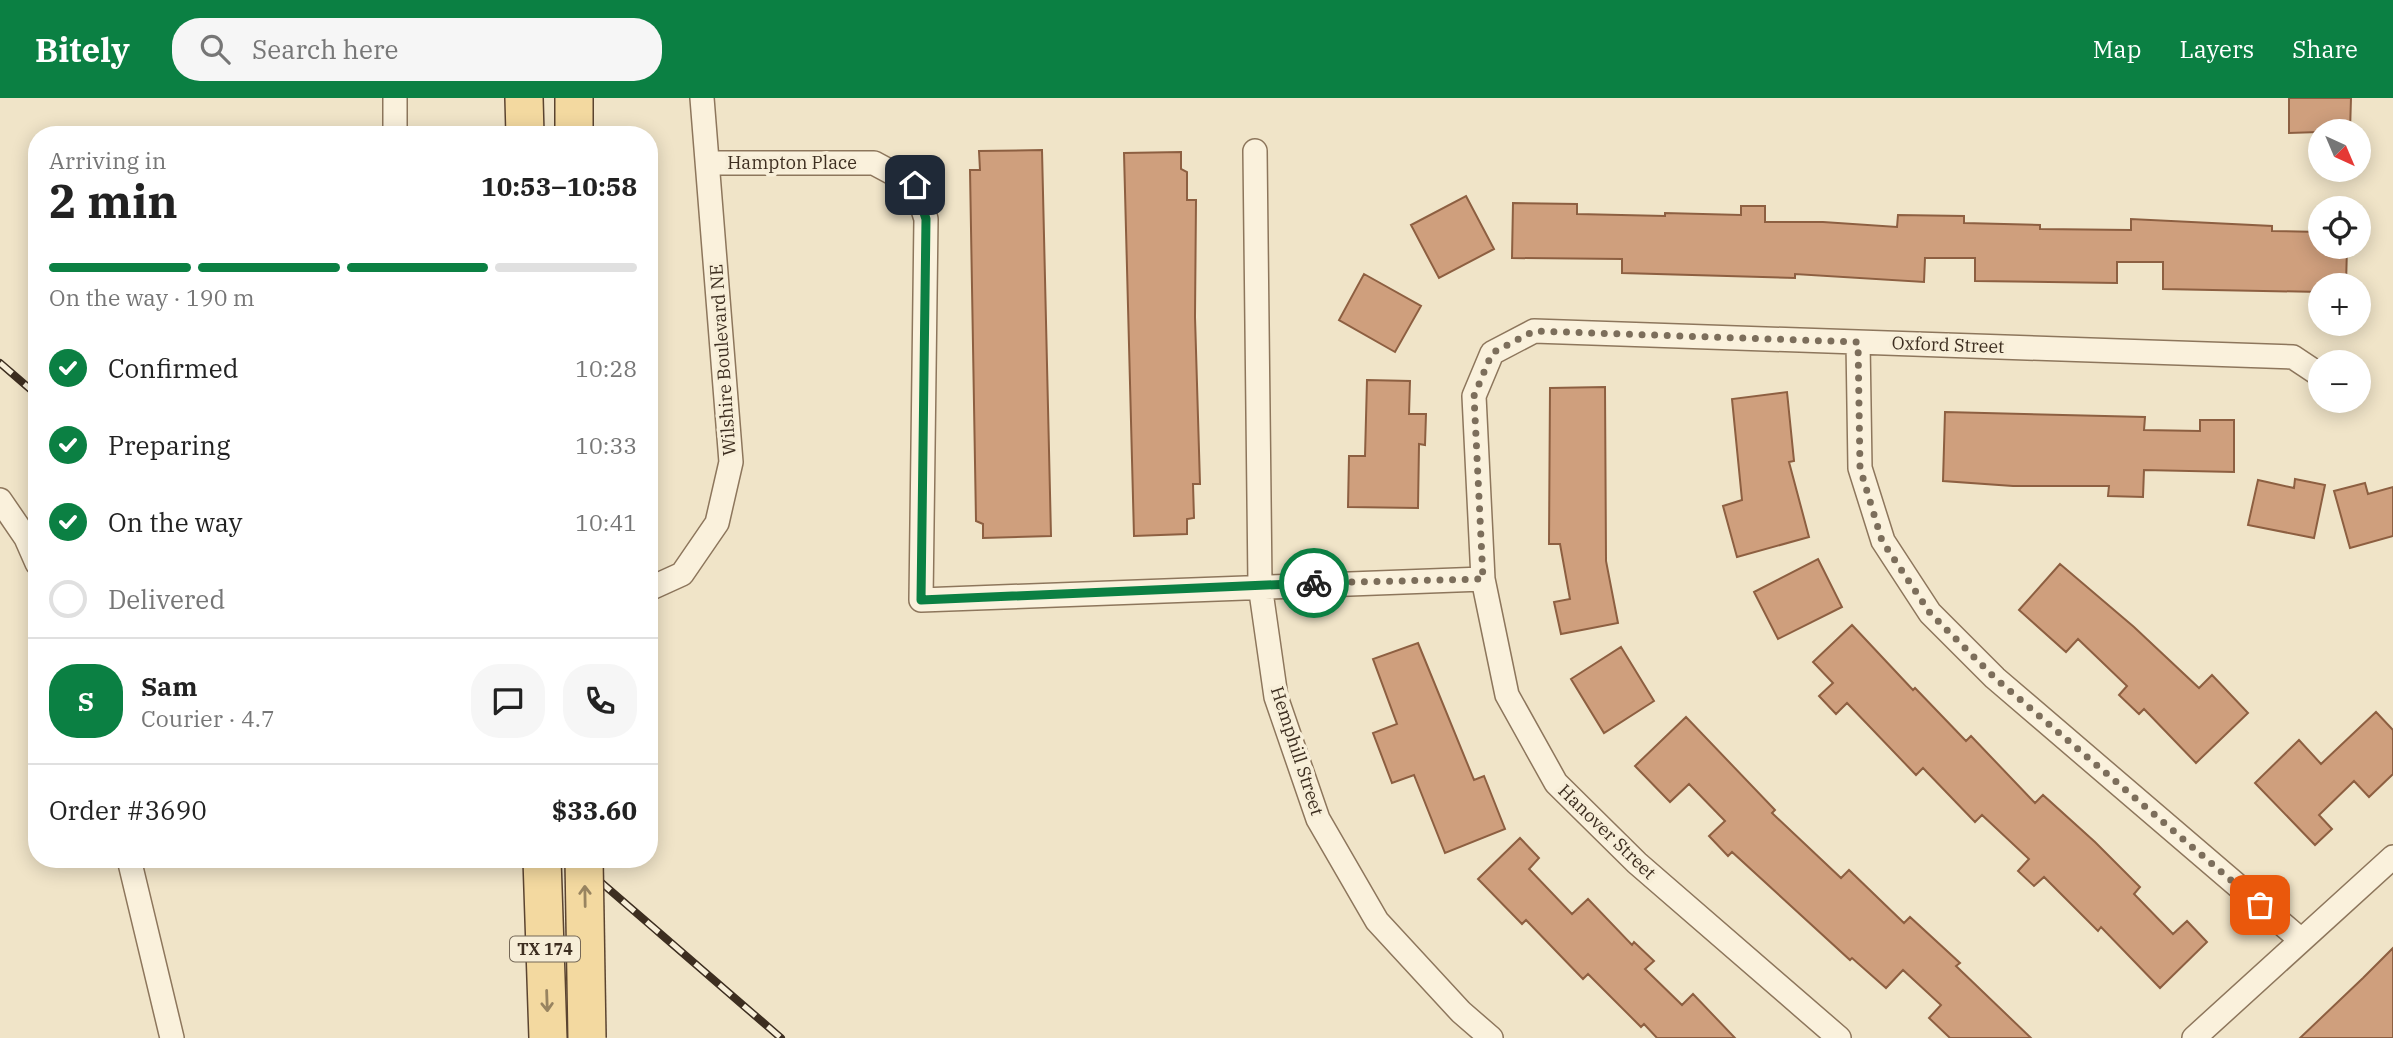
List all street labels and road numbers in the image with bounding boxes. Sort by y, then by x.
street label: Hampton Place [727,151,857,174]
street label: Wilshire Boulevard NE [704,263,741,457]
street label: Oxford Street [1891,331,2005,358]
street label: Hemphill Street [1266,683,1329,818]
street label: Hanover Street [1554,779,1661,884]
road number: TX 174 [510,936,580,962]

